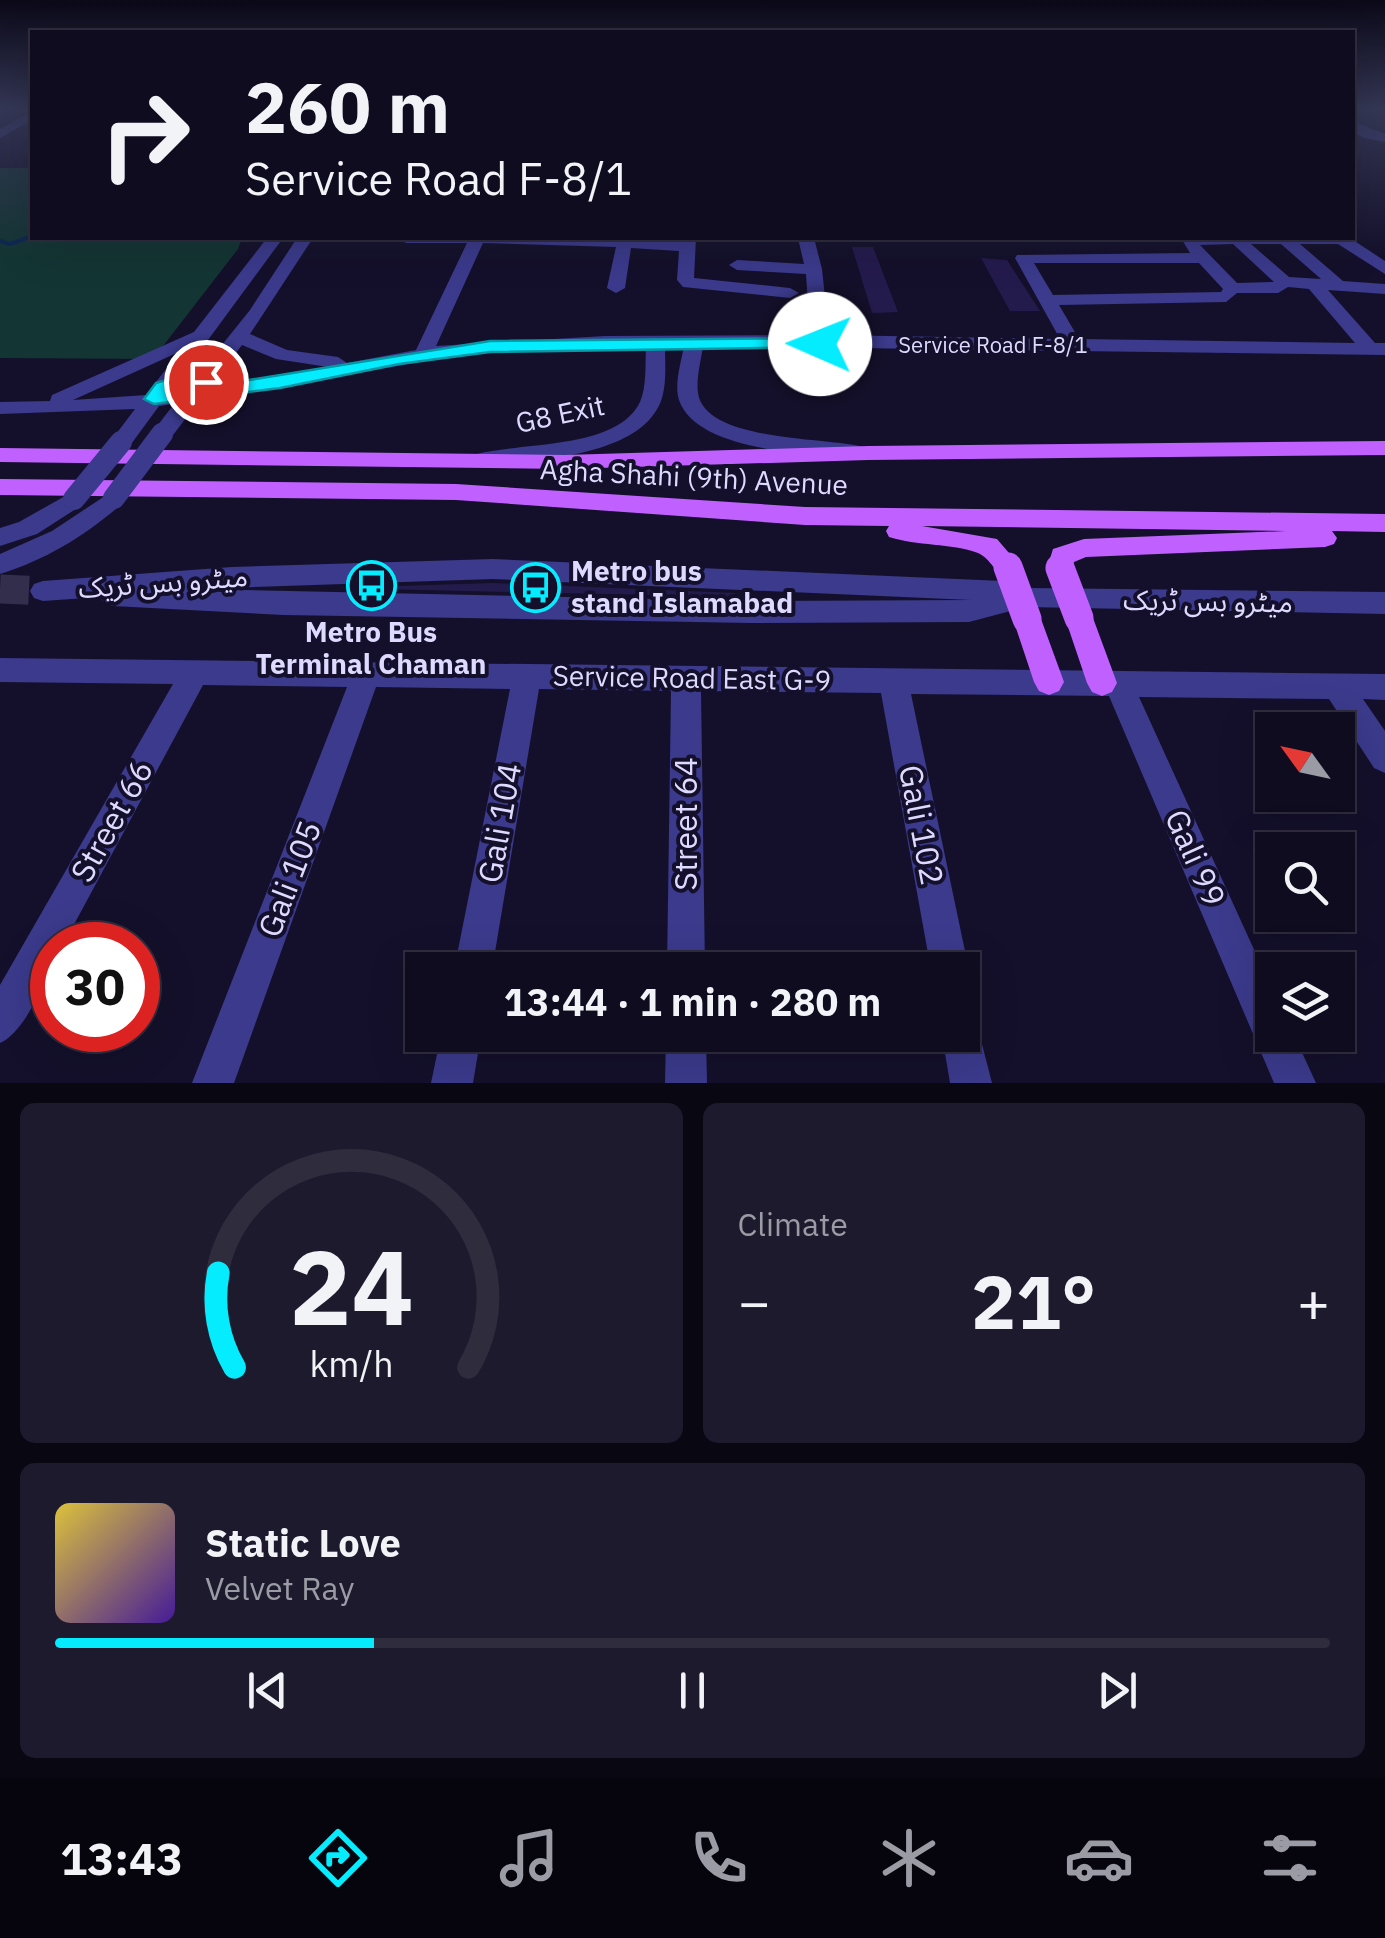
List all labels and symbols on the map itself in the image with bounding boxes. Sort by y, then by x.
position arrow [768,292,872,396]
street label: Service Road F-8/1 [898,330,1088,359]
pin [164,340,249,425]
street label: G8 Exit [512,386,608,441]
street label: Agha Shahi (9th) Avenue [539,450,849,503]
place label: Metro bus stand Islamabad [571,552,793,621]
street label: میٹرو بس ٹریک [77,557,249,606]
bus stop icon: Metro Bus Terminal Chaman [345,559,397,611]
bus stop icon: Metro bus stand Islamabad [510,561,562,613]
street label: میٹرو بس ٹریک [1123,581,1293,620]
place label: Metro Bus Terminal Chaman [256,613,486,682]
street label: Service Road East G-9 [552,657,832,698]
north arrow [1255,712,1355,812]
street label: Street 66 [60,752,162,889]
street label: Street 64 [664,757,706,891]
street label: Gali 104 [468,760,530,886]
street label: Gali 102 [890,761,954,888]
street label: Gali 99 [1156,802,1236,913]
street label: Gali 105 [248,815,330,943]
speed limit sign: 30 [30,922,160,1052]

